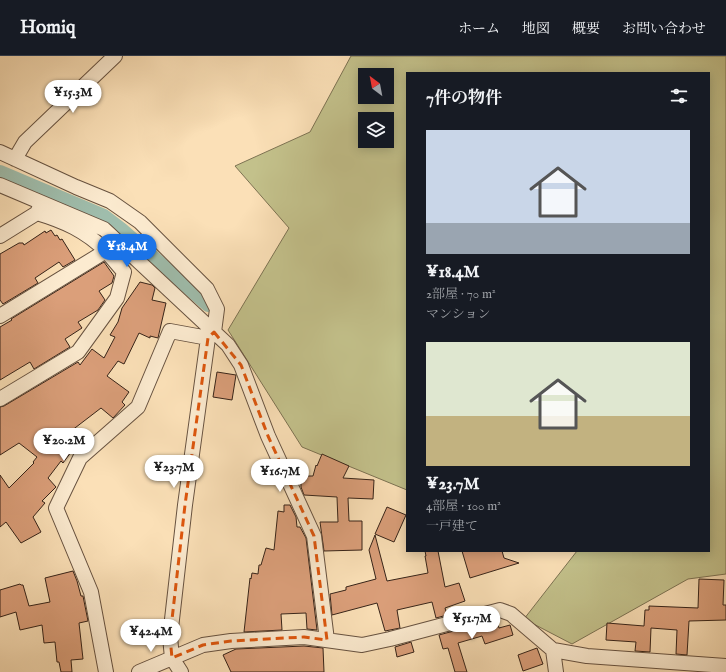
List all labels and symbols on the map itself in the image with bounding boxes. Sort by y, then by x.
north arrow [358,68,394,104]
pin: ¥15.3M [40,80,106,114]
pin: ¥18.4M [94,234,160,268]
pin: ¥20.2M [31,428,97,462]
pin: ¥23.7M [141,455,207,489]
pin: ¥16.7M [247,459,313,493]
pin: ¥51.7M [439,606,505,640]
pin: ¥42.4M [118,619,184,653]

